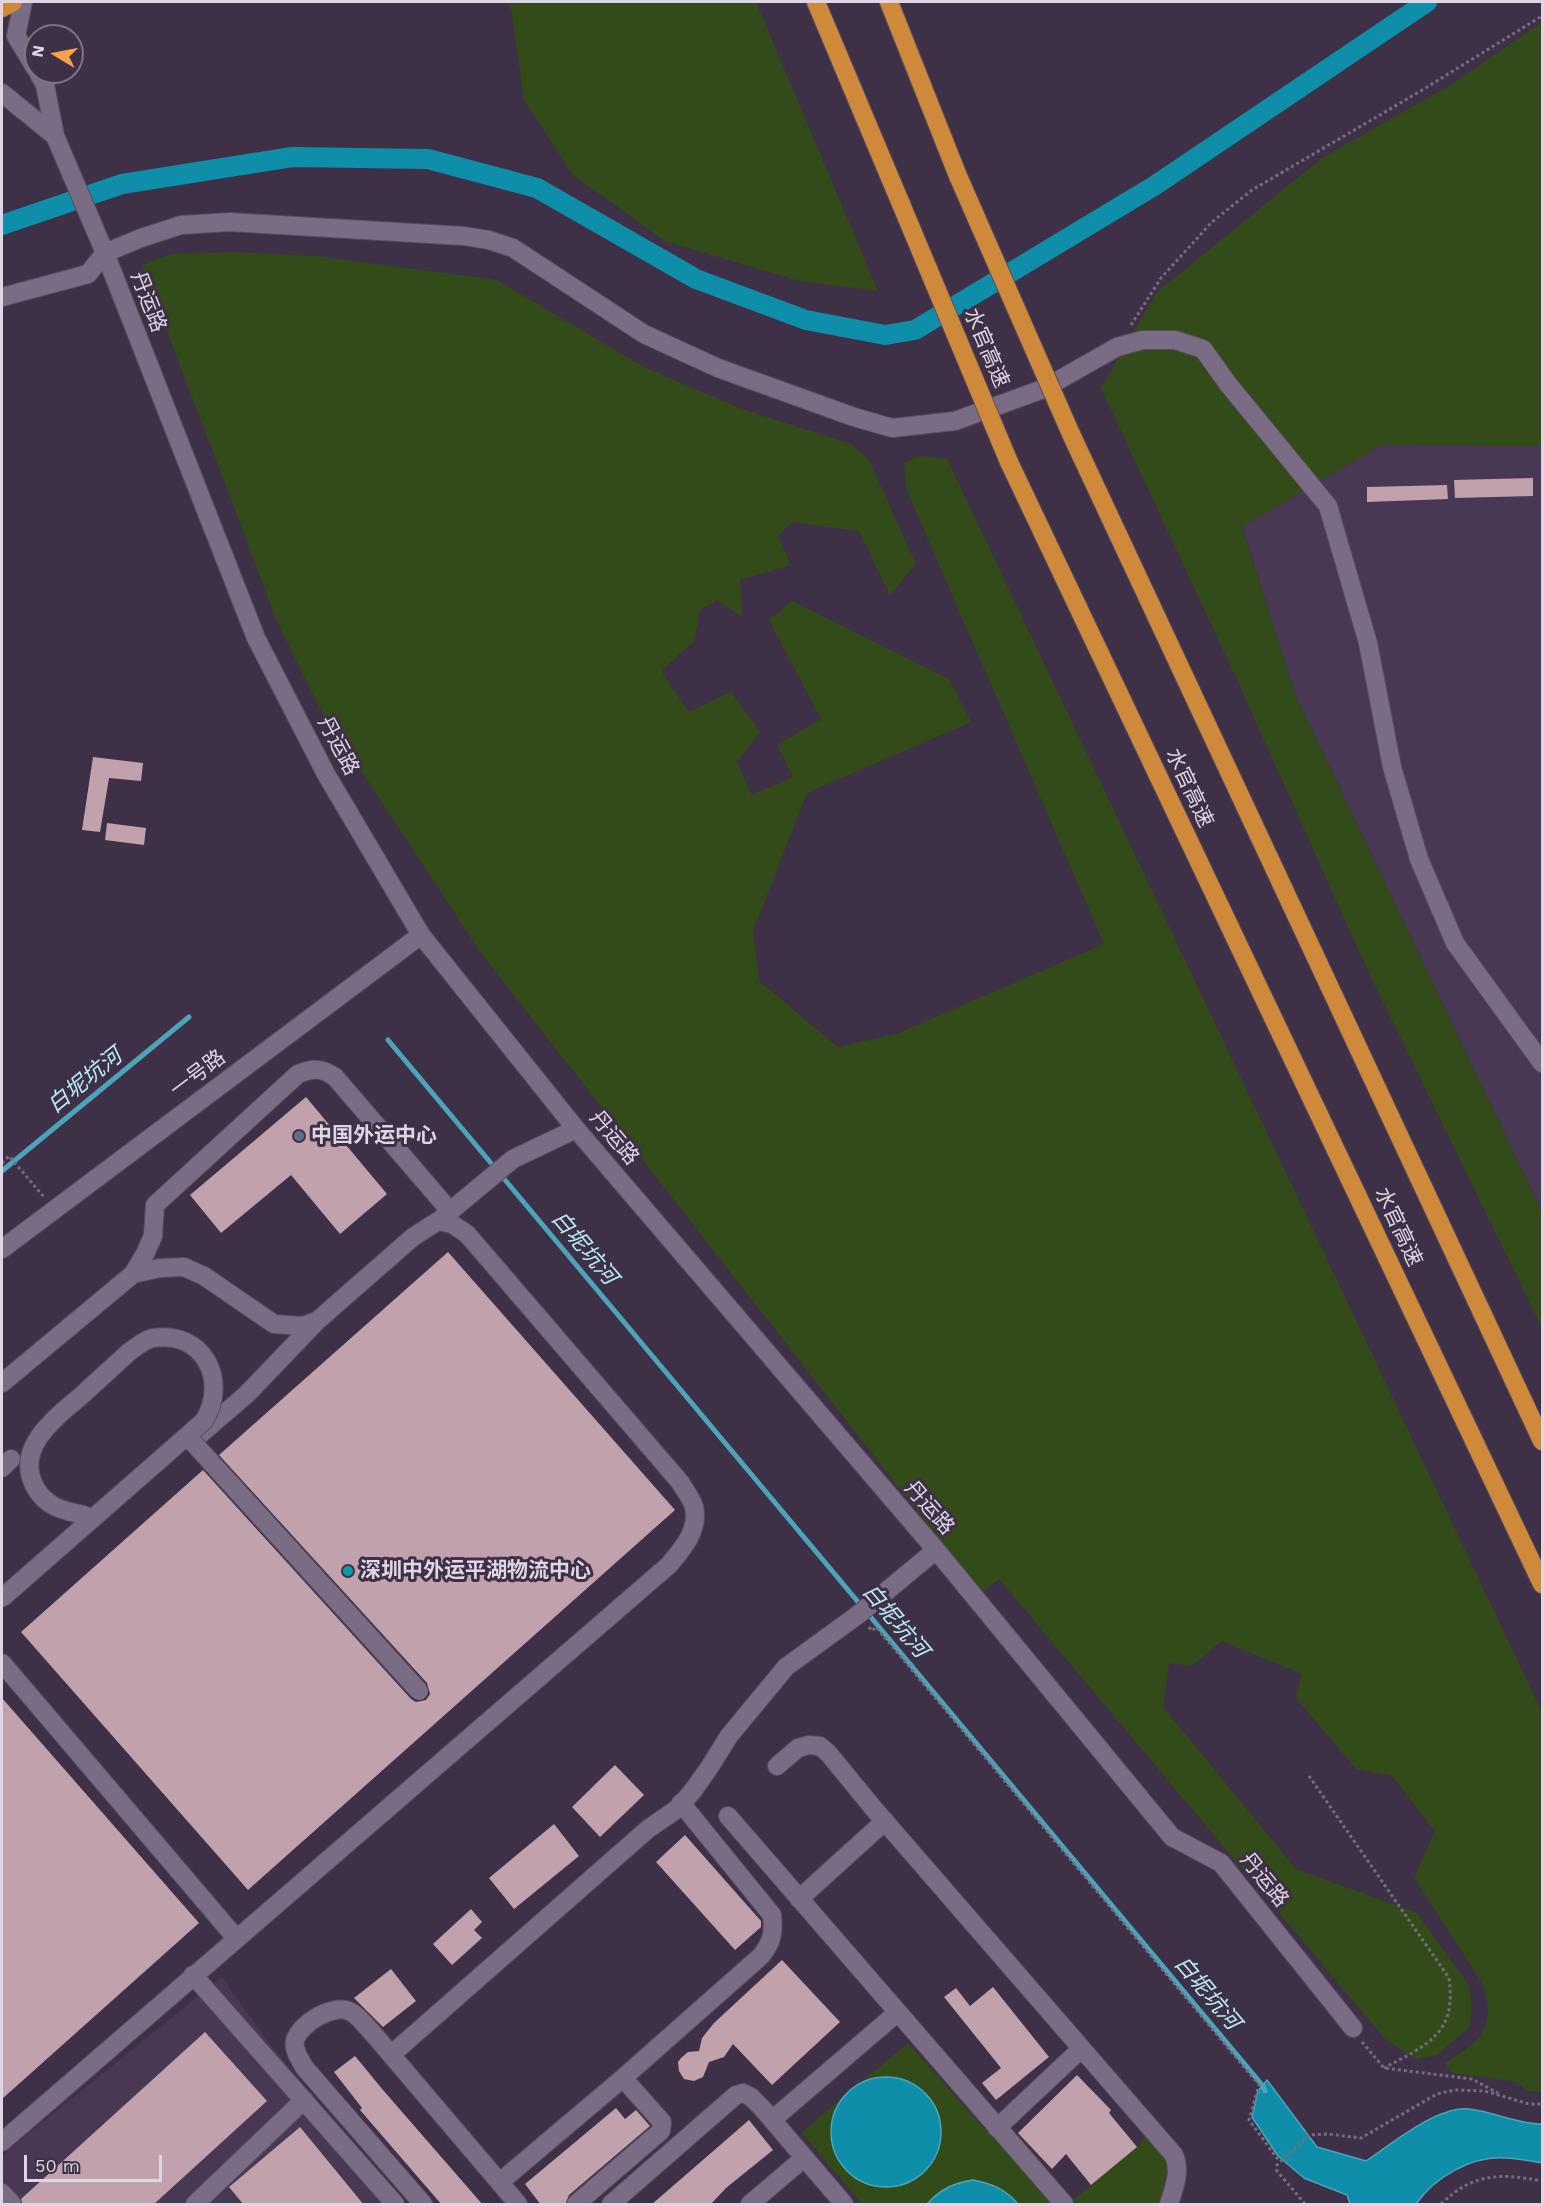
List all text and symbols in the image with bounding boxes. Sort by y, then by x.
north arrow [24,24,84,84]
text: N [27,44,48,59]
street label: 丹运路 [125,268,171,336]
street label: 水官高速 [958,304,1014,392]
street label: 丹运路 [312,712,364,780]
street label: 水官高速 [1160,745,1218,831]
water label: 白坭坑河 [42,1043,128,1119]
street label: 一号路 [165,1045,231,1103]
street label: 丹运路 [584,1106,644,1170]
place label: 中国外运中心 [311,1123,437,1149]
marker: 中国外运中心 [292,1129,306,1143]
street label: 水官高速 [1369,1184,1427,1270]
water label: 白坭坑河 [546,1206,622,1290]
street label: 丹运路 [899,1476,959,1540]
place label: 深圳中外运平湖物流中心 [360,1558,591,1584]
marker: 深圳中外运平湖物流中心 [341,1564,355,1578]
water label: 白坭坑河 [857,1579,933,1663]
street label: 丹运路 [1234,1848,1294,1912]
water label: 白坭坑河 [1169,1951,1245,2035]
scale bar [27,2143,165,2181]
text: 50 m [35,2155,80,2176]

